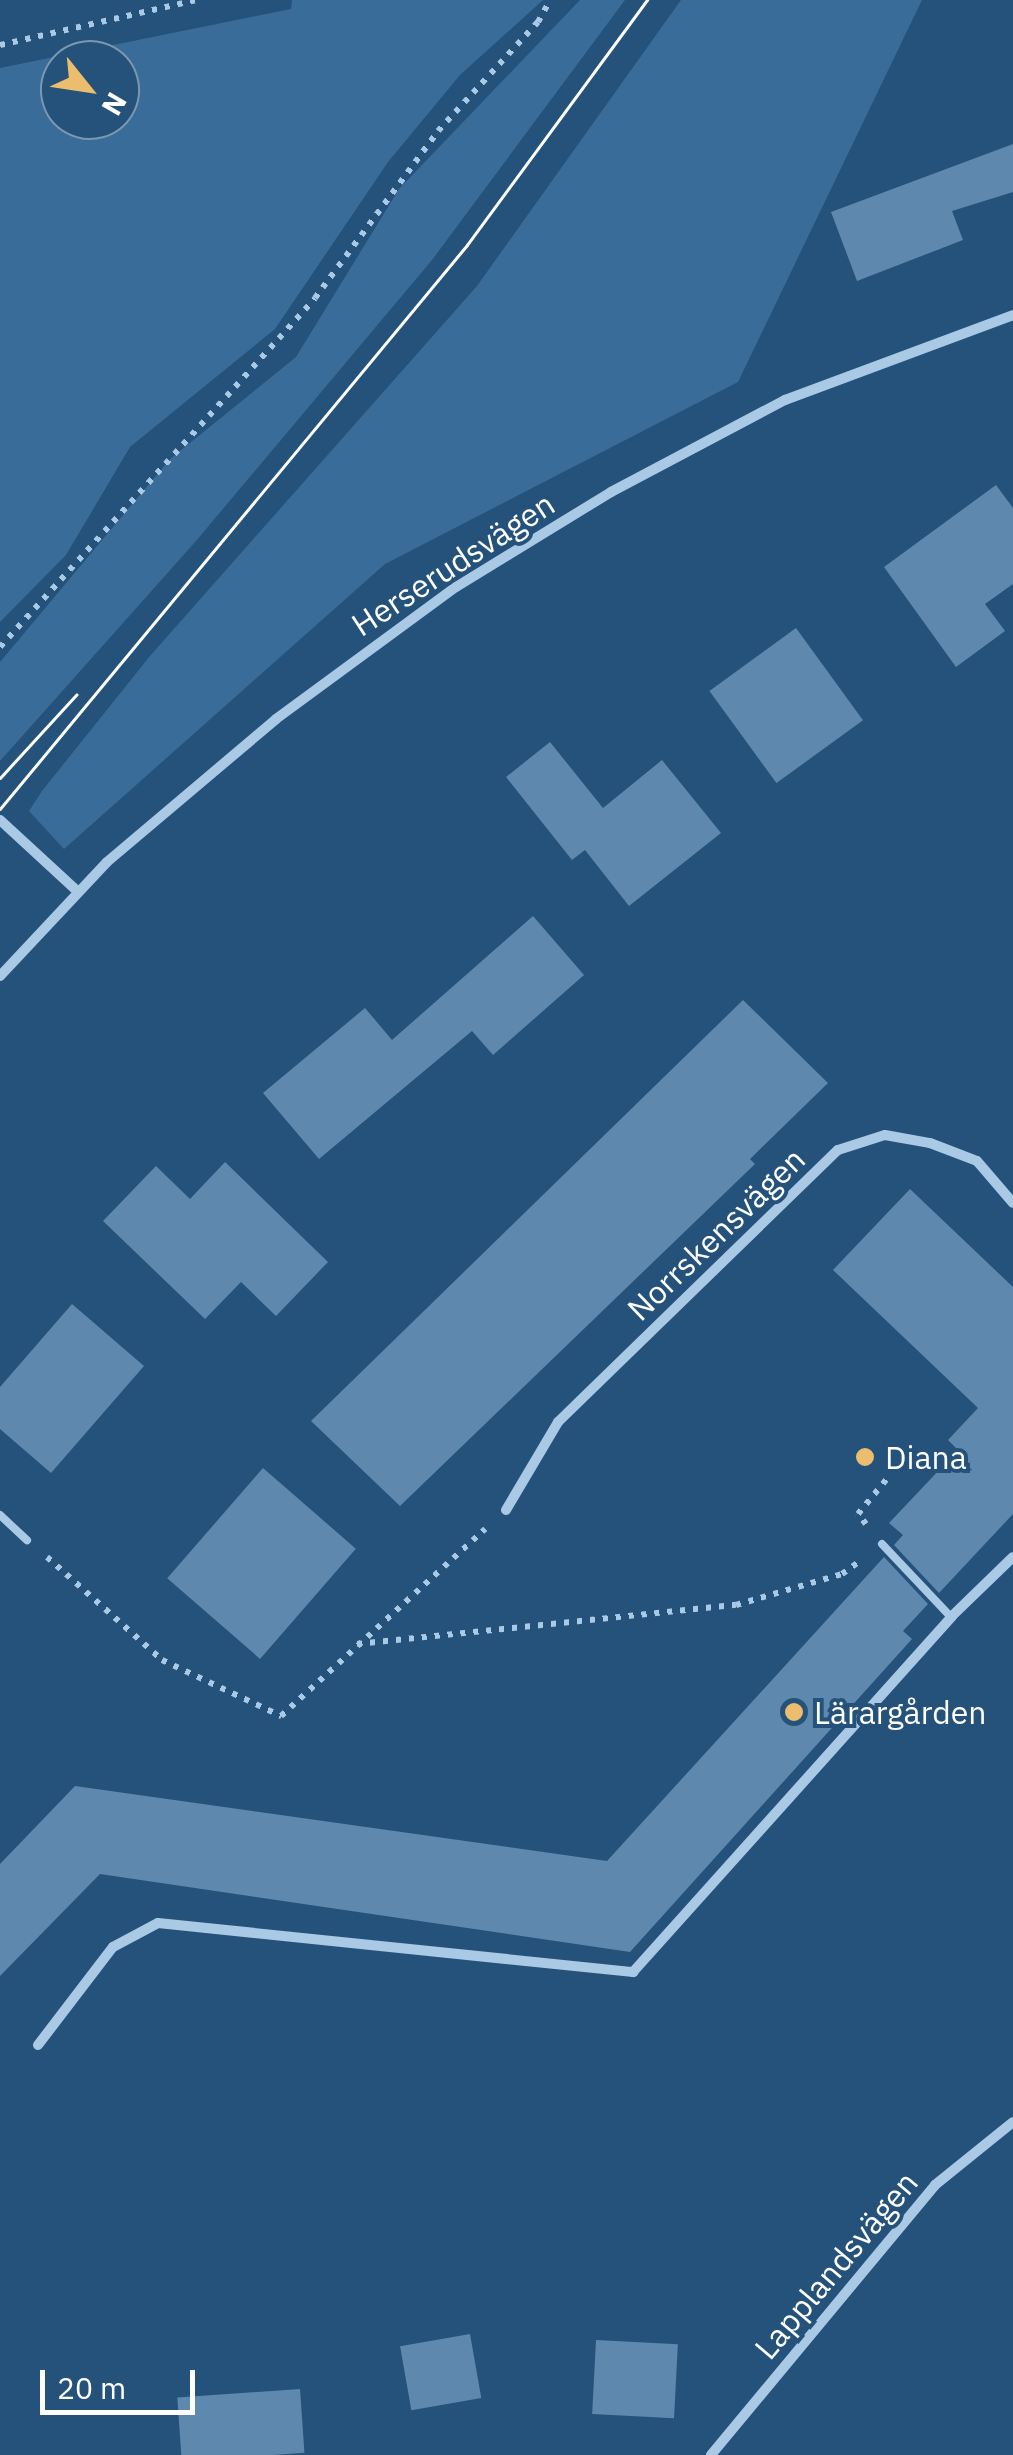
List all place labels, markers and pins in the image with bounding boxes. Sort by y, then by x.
place label: Diana [885,1438,967,1476]
marker: Diana [854,1446,876,1468]
place label: Lärargården [814,1693,987,1731]
marker: Lärargården [783,1701,805,1723]

